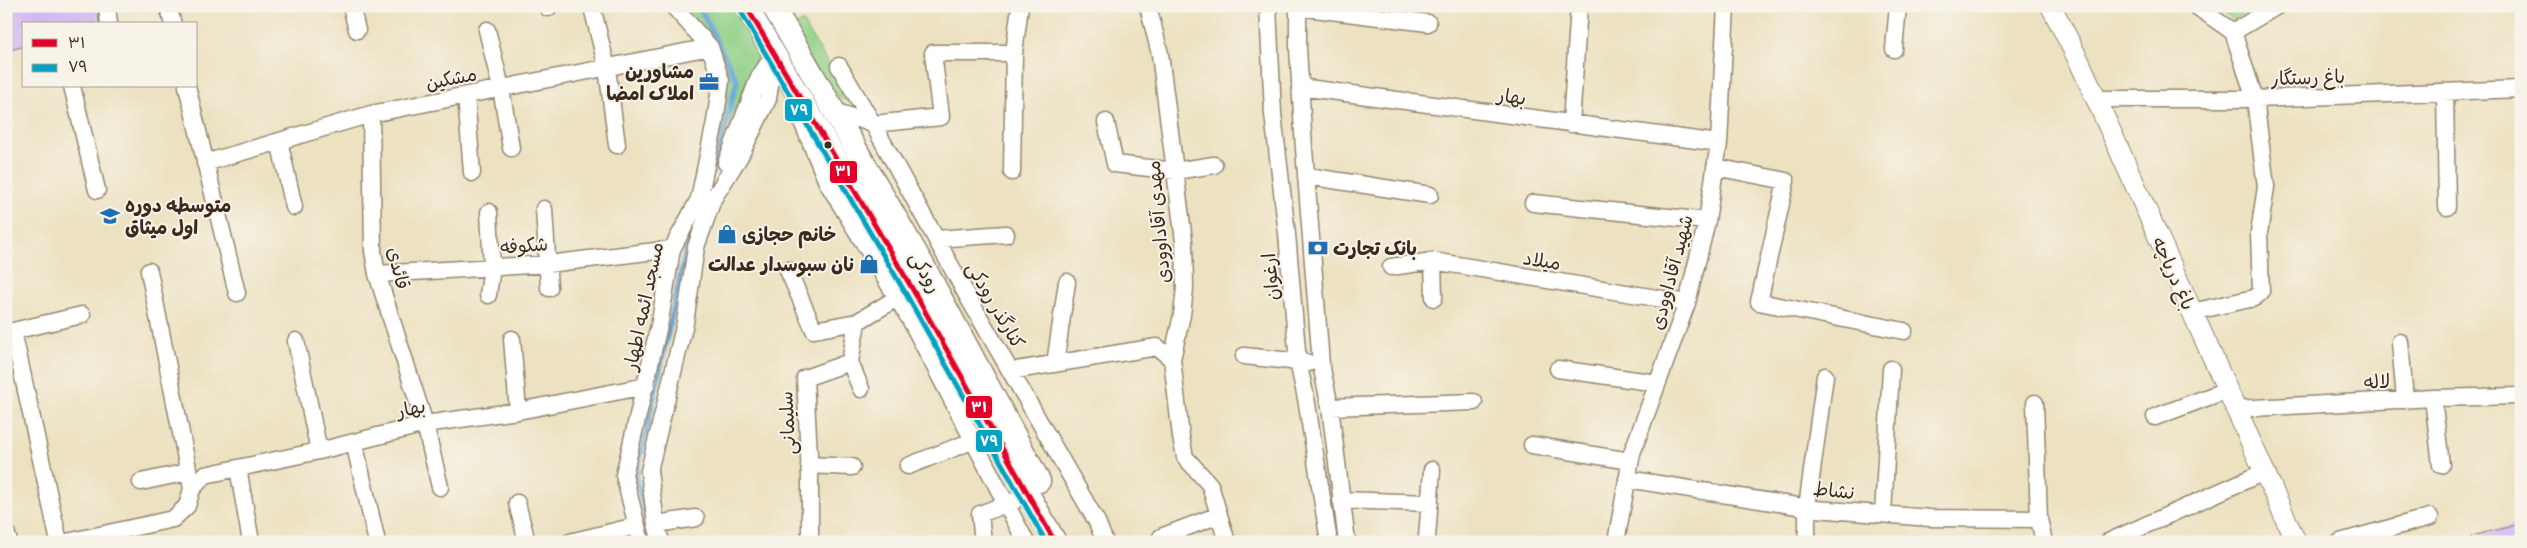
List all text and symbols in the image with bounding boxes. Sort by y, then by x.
legend [22,22,198,88]
text: ۳۱ [68,34,86,52]
text: ۷۹ [68,58,88,76]
place label: مشاورین املاک امضا [606,60,694,105]
street label: مشکین [423,62,479,95]
street label: باغ رستگار [2270,65,2345,92]
office icon: مشاورین املاک امضا [698,71,720,93]
street label: بهار [1494,83,1528,110]
line badge: ۷۹ [784,98,813,122]
text: ۷۹ [790,102,809,119]
unlabelled marker [823,140,833,150]
line badge: ۳۱ [829,160,858,184]
street label: مهدی آقاداوودی [1142,160,1175,284]
text: ۳۱ [835,163,851,180]
place label: متوسطه دوره اول میثاق [125,194,231,240]
school or university icon: متوسطه دوره اول میثاق [99,205,121,227]
street label: شهید آقاداوودی [1645,212,1698,332]
shop icon: خانم حجازی [716,223,738,245]
place label: خانم حجازی [742,223,836,249]
street label: شکوفه [499,232,549,259]
street label: باغ دریاچه [2145,233,2200,314]
bank icon: بانک تجارت [1307,237,1329,259]
place label: بانک تجارت [1333,237,1417,261]
street label: مسجد ائمه اطهار [618,240,668,374]
street label: قائدی [383,245,415,291]
street label: میلاد [1521,246,1562,275]
street label: رودکی [904,248,946,297]
street label: ارغوان [1257,252,1284,302]
place label: نان سبوسدار عدالت [708,253,854,278]
shop icon: نان سبوسدار عدالت [858,253,880,275]
street label: کنارگذر رودکی [961,258,1030,353]
street label: لاله [2363,369,2391,394]
street label: سلیمانی [774,390,802,455]
street label: بهار [393,394,428,423]
line badge: ۳۱ [965,395,993,419]
text: ۳۱ [971,399,987,416]
line badge: ۷۹ [975,429,1003,453]
text: ۷۹ [980,433,999,450]
street label: نشاط [1812,477,1856,504]

